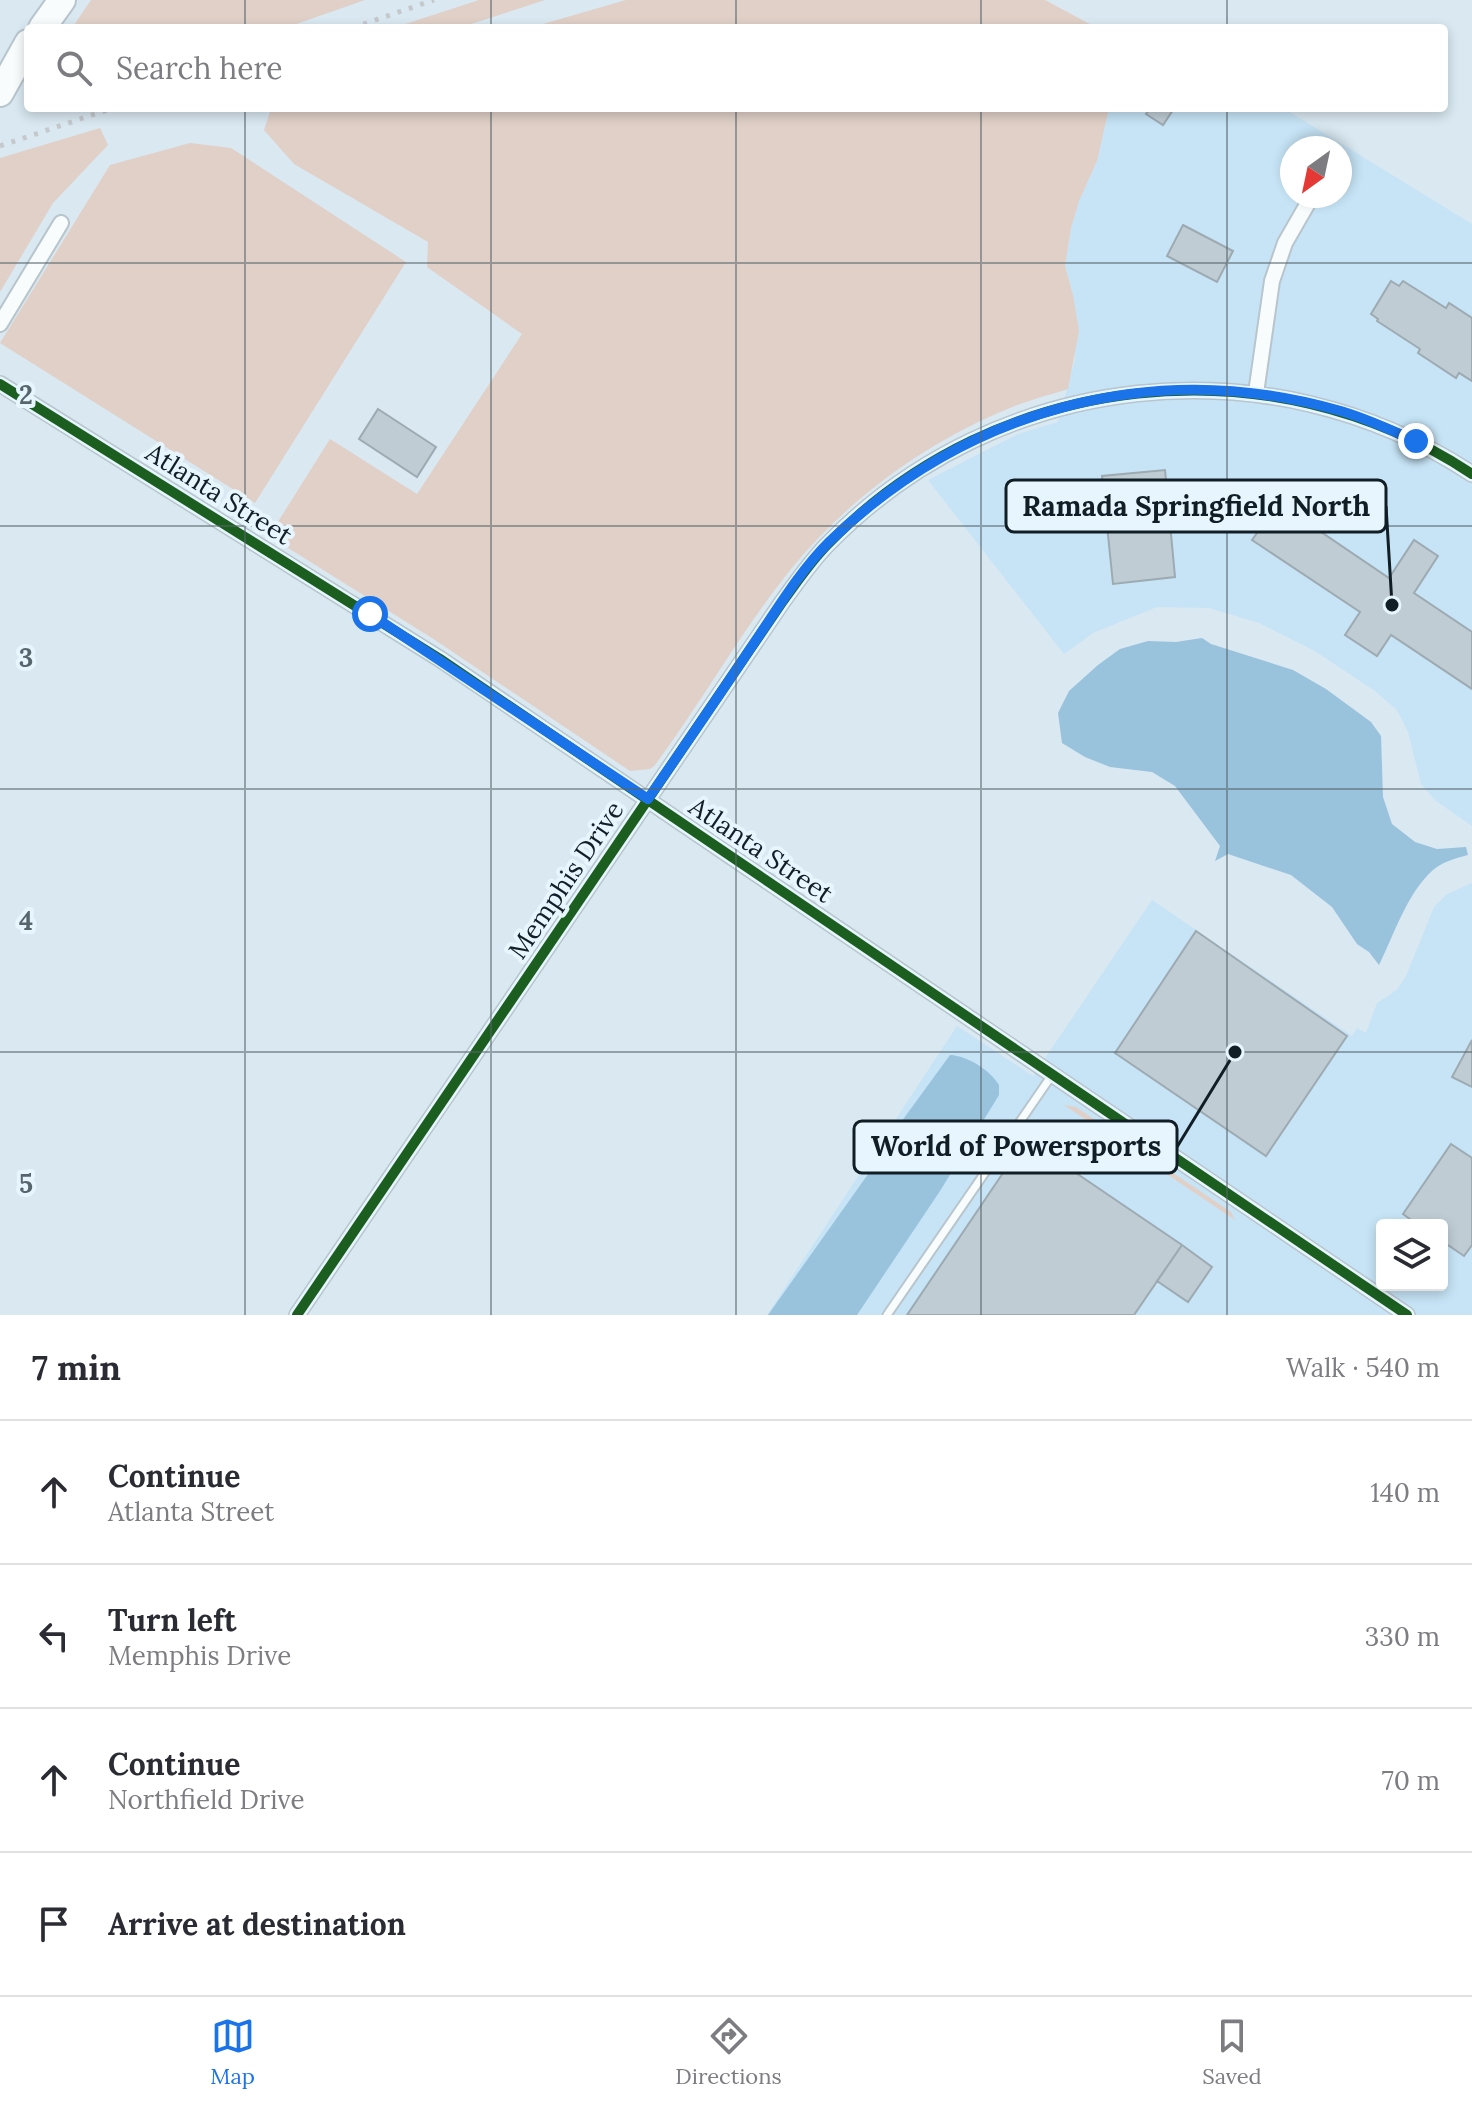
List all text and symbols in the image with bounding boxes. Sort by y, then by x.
search box [24,24,1448,112]
icon: search [52,46,96,90]
text: Search here [116,49,283,87]
north arrow [1280,136,1352,208]
text: 2 [19,378,33,411]
route end [1398,423,1434,459]
street label: Atlanta Street [139,435,298,552]
callout: Ramada Springfield North [1006,480,1386,532]
text: Ramada Springfield North [1022,488,1370,524]
route start [352,596,388,632]
text: 3 [19,641,33,674]
street label: Atlanta Street [682,789,839,910]
street label: Memphis Drive [501,795,631,965]
text: 4 [19,904,33,937]
callout: World of Powersports [854,1121,1177,1173]
text: World of Powersports [871,1128,1161,1164]
text: 5 [19,1167,33,1200]
map controls [1376,1219,1448,1291]
button: layers [1376,1219,1448,1291]
text: 7 min [32,1346,121,1389]
text: Walk · 540 m [1286,1351,1440,1384]
text: Continue [108,1457,240,1495]
icon: ahead [32,1470,76,1514]
text: 140 m [1370,1476,1440,1509]
text: Atlanta Street [108,1495,274,1528]
text: Turn left [108,1601,236,1639]
icon: left [32,1614,76,1658]
text: 330 m [1365,1620,1440,1653]
text: Memphis Drive [108,1639,291,1672]
text: Continue [108,1745,240,1783]
icon: ahead [32,1758,76,1802]
text: 70 m [1382,1764,1440,1797]
text: Northfield Drive [108,1783,305,1816]
icon: arrive [32,1902,76,1946]
text: Arrive at destination [108,1905,406,1943]
tab: Map [210,2014,255,2090]
tab: Directions [675,2014,782,2090]
tab: Saved [1202,2014,1262,2090]

